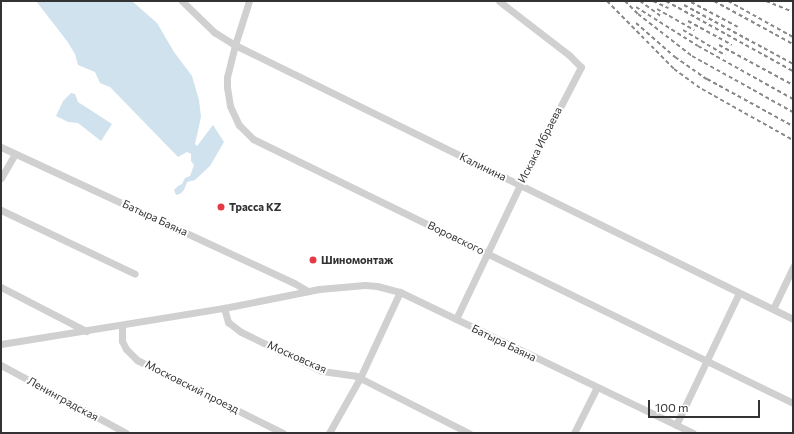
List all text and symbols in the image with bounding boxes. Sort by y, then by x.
street label: Искака Ибраева [515,105,565,185]
street label: Калинина [458,150,508,184]
street label: Батыра Баяна [120,197,190,239]
place label: Трасса KZ [229,200,281,214]
marker: Трасса KZ [216,202,226,212]
street label: Воровского [425,219,487,257]
place label: Шиномонтаж [321,253,393,267]
marker: Шиномонтаж [308,255,318,265]
street label: Батыра Баяна [469,322,539,364]
street label: Московская [265,338,329,376]
street label: Московский проезд [143,358,241,416]
street label: Ленинградская [25,374,101,424]
scale bar [650,392,762,418]
text: 100 m [655,400,689,414]

